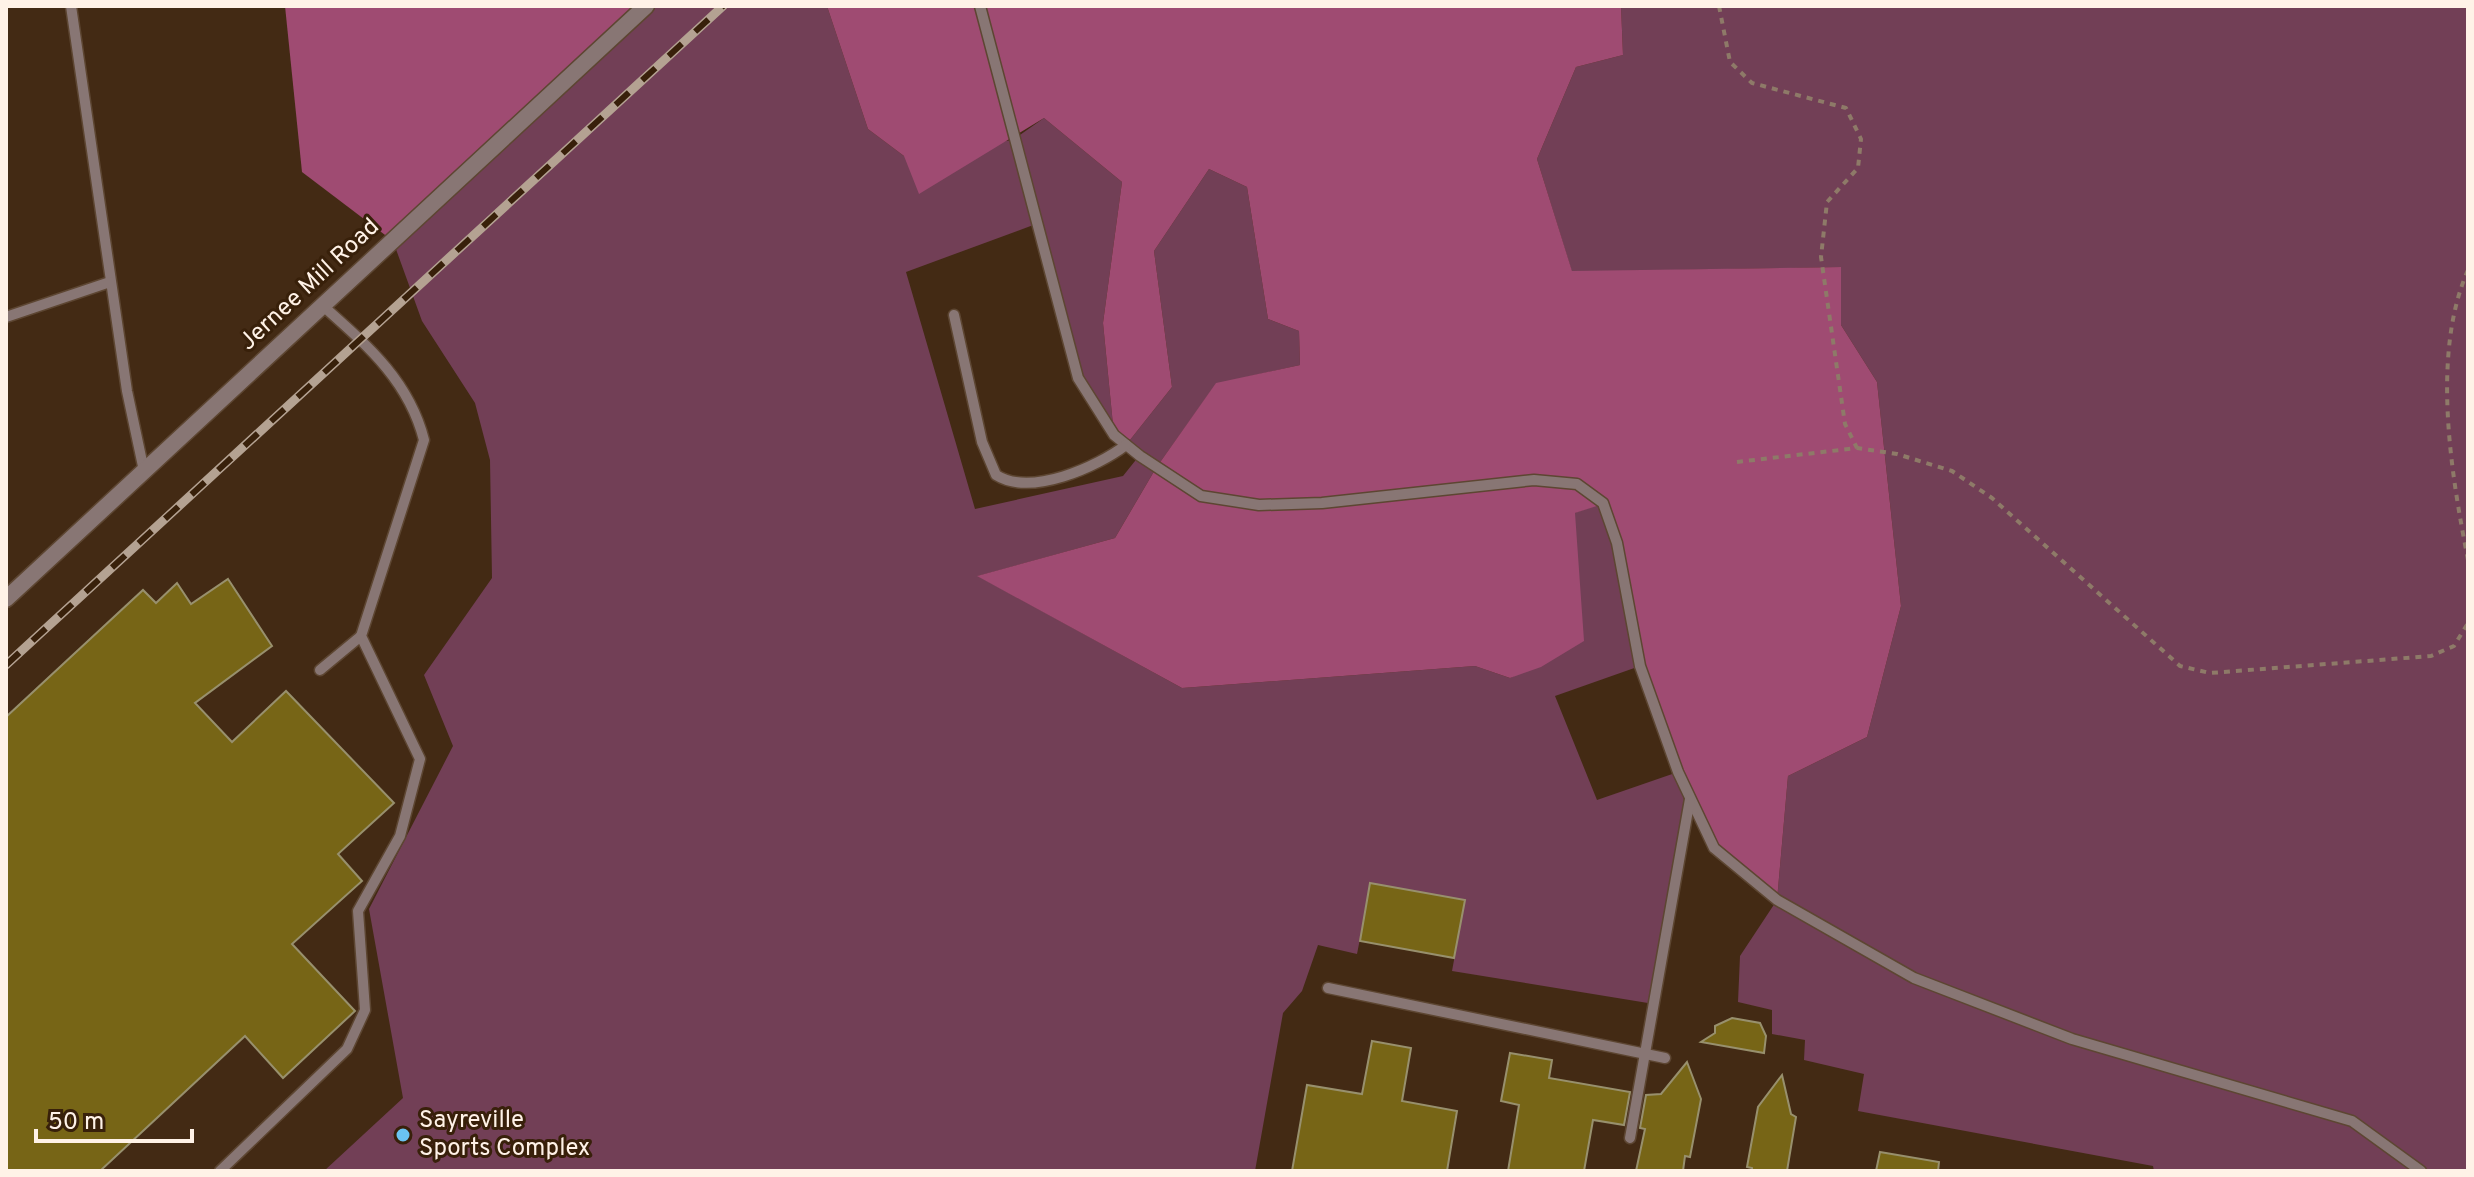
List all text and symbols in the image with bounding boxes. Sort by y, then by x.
street label: Jernee Mill Road [234,213,386,357]
scale bar [36,1093,192,1143]
place label: Sayreville Sports Complex [419,1106,590,1164]
text: 50 m [48,1108,104,1138]
marker: Sayreville Sports Complex [394,1126,412,1144]

